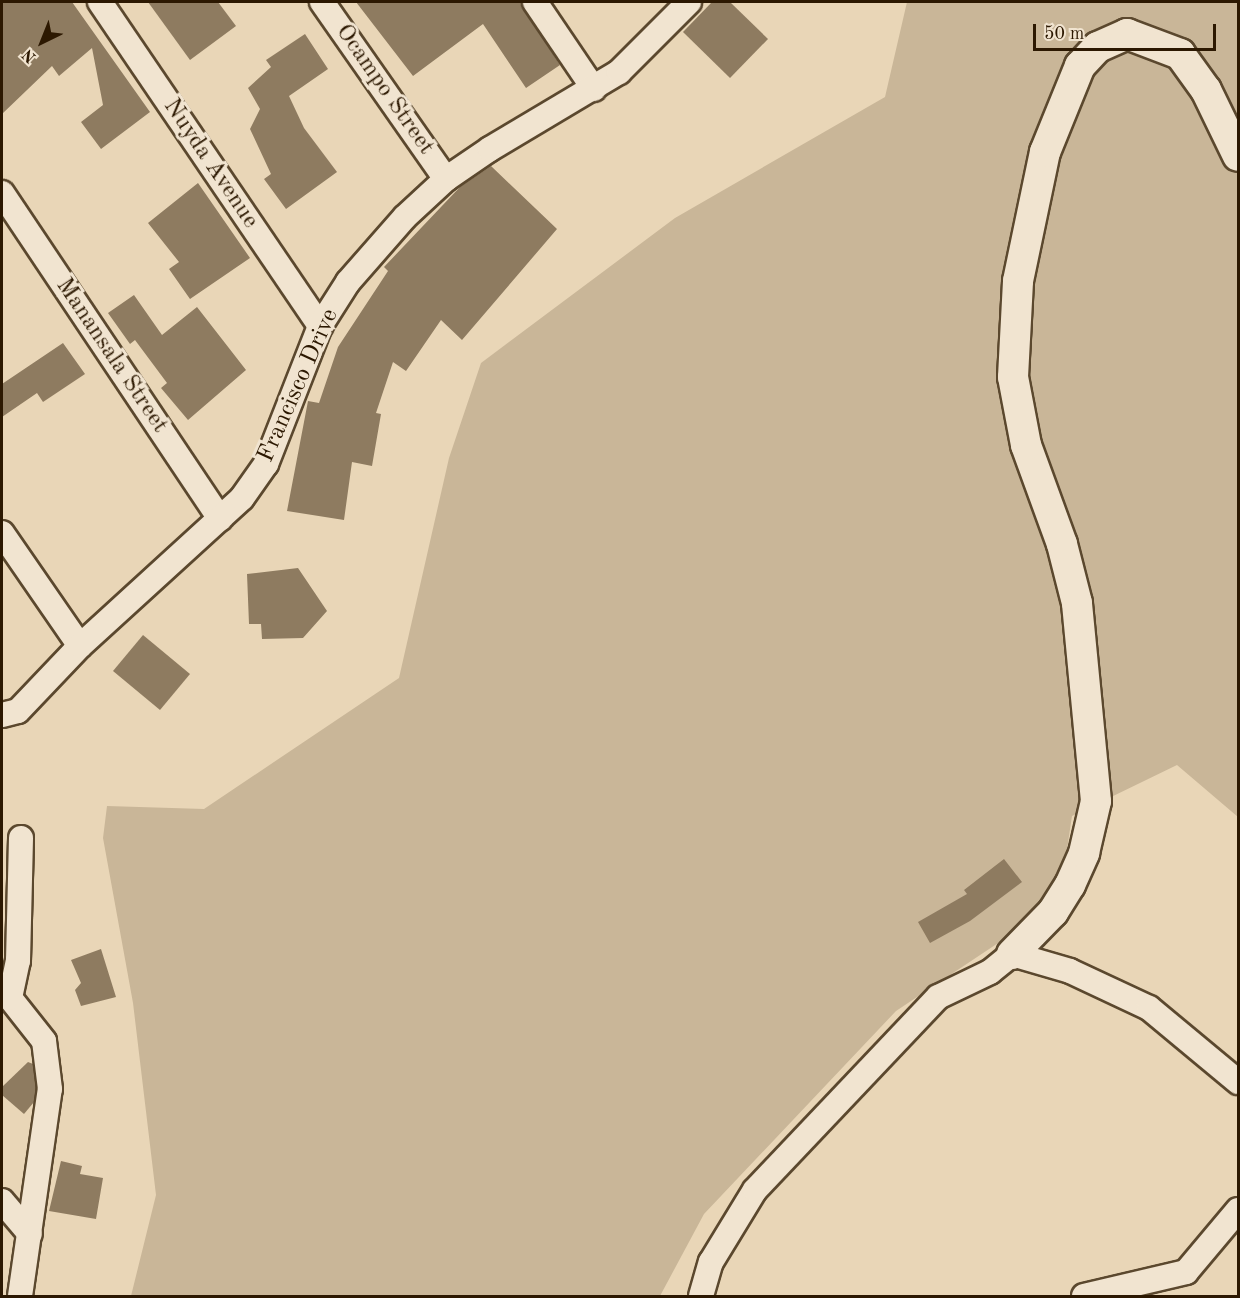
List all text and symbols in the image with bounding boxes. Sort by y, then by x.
north arrow [12,12,72,72]
scale bar [1036,12,1219,50]
street label: Ocampo Street [328,19,440,161]
text: 50 m [1044,25,1084,43]
text: N [20,45,40,65]
street label: Nuyda Avenue [156,94,264,234]
street label: Manansala Street [49,273,173,439]
street label: Francisco Drive [252,305,346,467]

